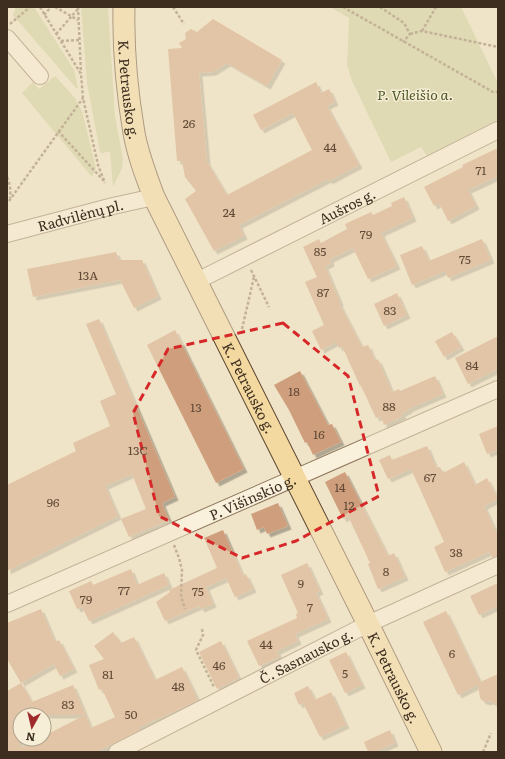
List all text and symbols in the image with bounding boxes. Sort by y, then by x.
street label: K. Petrausko g. [114,40,145,141]
park label: P. Vileišio a. [377,84,453,104]
house number: 26 [183,114,196,132]
house number: 44 [323,138,337,156]
house number: 71 [476,161,487,179]
street label: Aušros g. [315,183,379,228]
street label: Radvilėnų pl. [35,194,125,236]
house number: 24 [223,203,236,221]
house number: 79 [360,225,372,243]
house number: 85 [314,242,326,260]
house number: 75 [459,250,471,268]
house number: 13A [78,266,98,284]
house number: 87 [317,283,329,301]
house number: 83 [383,301,397,319]
street label: K. Petrausko g. [218,339,281,437]
house number: 84 [465,356,479,374]
house number: 18 [288,382,300,400]
house number: 88 [382,397,396,415]
house number: 13 [190,398,202,416]
house number: 16 [313,425,325,443]
house number: 13C [128,441,148,459]
house number: 67 [424,468,436,486]
street label: P. Višinskio g. [206,469,299,524]
house number: 14 [334,478,346,496]
house number: 96 [47,493,60,511]
house number: 12 [344,496,354,514]
house number: 38 [449,543,463,561]
house number: 8 [383,562,390,580]
house number: 9 [298,574,304,592]
house number: 77 [118,581,130,599]
house number: 75 [192,582,204,600]
house number: 79 [80,590,92,608]
house number: 7 [307,598,313,616]
street label: Č. Sasnausko g. [256,623,356,688]
street label: K. Petrausko g. [363,628,425,727]
house number: 44 [259,635,273,653]
house number: 6 [449,644,456,662]
house number: 46 [212,656,226,674]
house number: 5 [342,664,348,682]
house number: 81 [102,665,114,683]
house number: 48 [171,677,185,695]
house number: 83 [61,695,75,713]
house number: 50 [124,705,138,723]
north arrow [12,707,52,747]
text: N [25,729,36,746]

